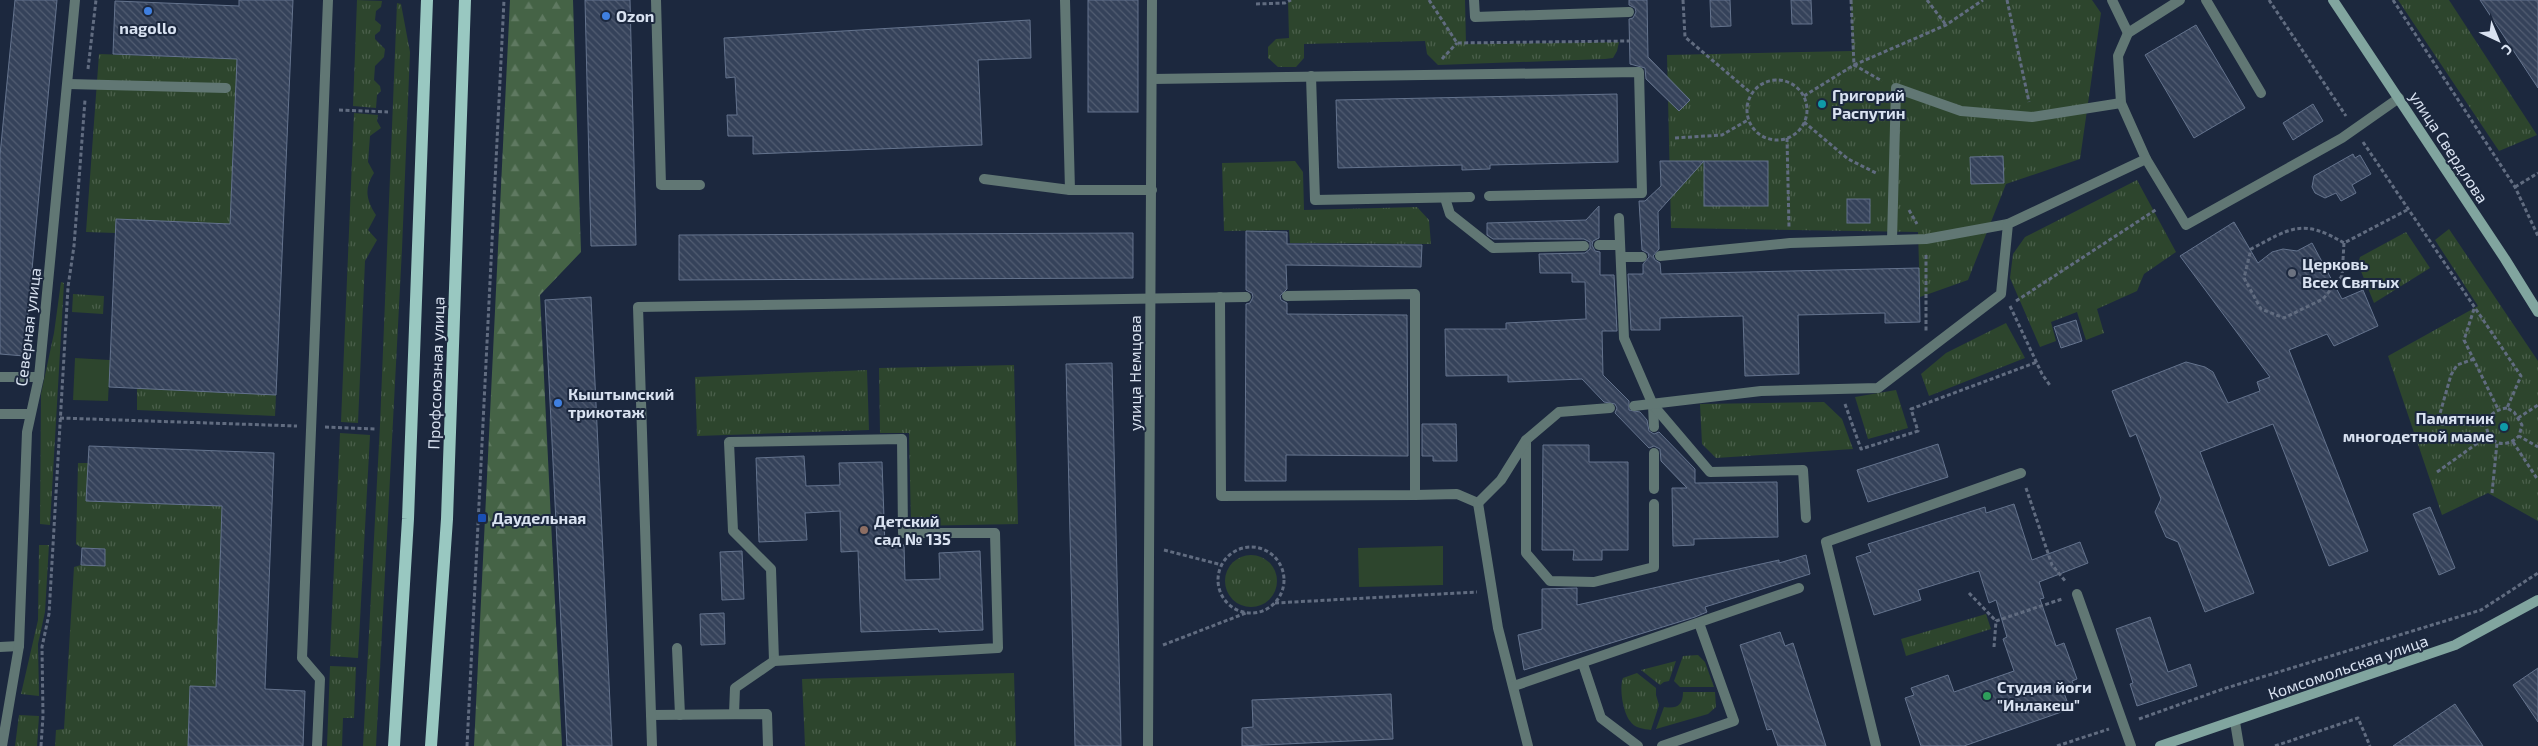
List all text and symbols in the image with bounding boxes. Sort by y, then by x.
marker: nagollo [142,5,154,17]
place label: Ozon [616,6,654,25]
marker: Ozon [600,10,612,22]
north arrow [2473,15,2523,65]
place label: nagollo [119,18,177,37]
text: С [2499,41,2516,59]
place label: Григорий Распутин [1832,85,1906,122]
street label: улица Свердлова [2405,87,2493,207]
marker: Григорий Распутин [1816,98,1828,110]
place label: Церковь Всех Святых [2302,254,2399,291]
street label: Северная улица [11,266,45,388]
marker: Церковь Всех Святых [2286,267,2298,279]
street label: Профсоюзная улица [423,296,449,450]
street label: улица Немцова [1125,315,1145,431]
place label: Кыштымский трикотаж [568,384,674,421]
marker: Кыштымский трикотаж [552,397,564,409]
place label: Памятник многодетной маме [2343,408,2494,445]
marker: Памятник многодетной маме [2498,421,2510,433]
place label: Даудельная [492,508,586,527]
place label: Детский сад № 135 [874,511,951,548]
marker: Даудельная [476,512,488,524]
marker: Детский сад № 135 [858,524,870,536]
street label: Комсомольская улица [2265,630,2431,704]
place label: Студия йоги "Инлакеш" [1997,677,2092,714]
marker: Студия йоги "Инлакеш" [1981,690,1993,702]

